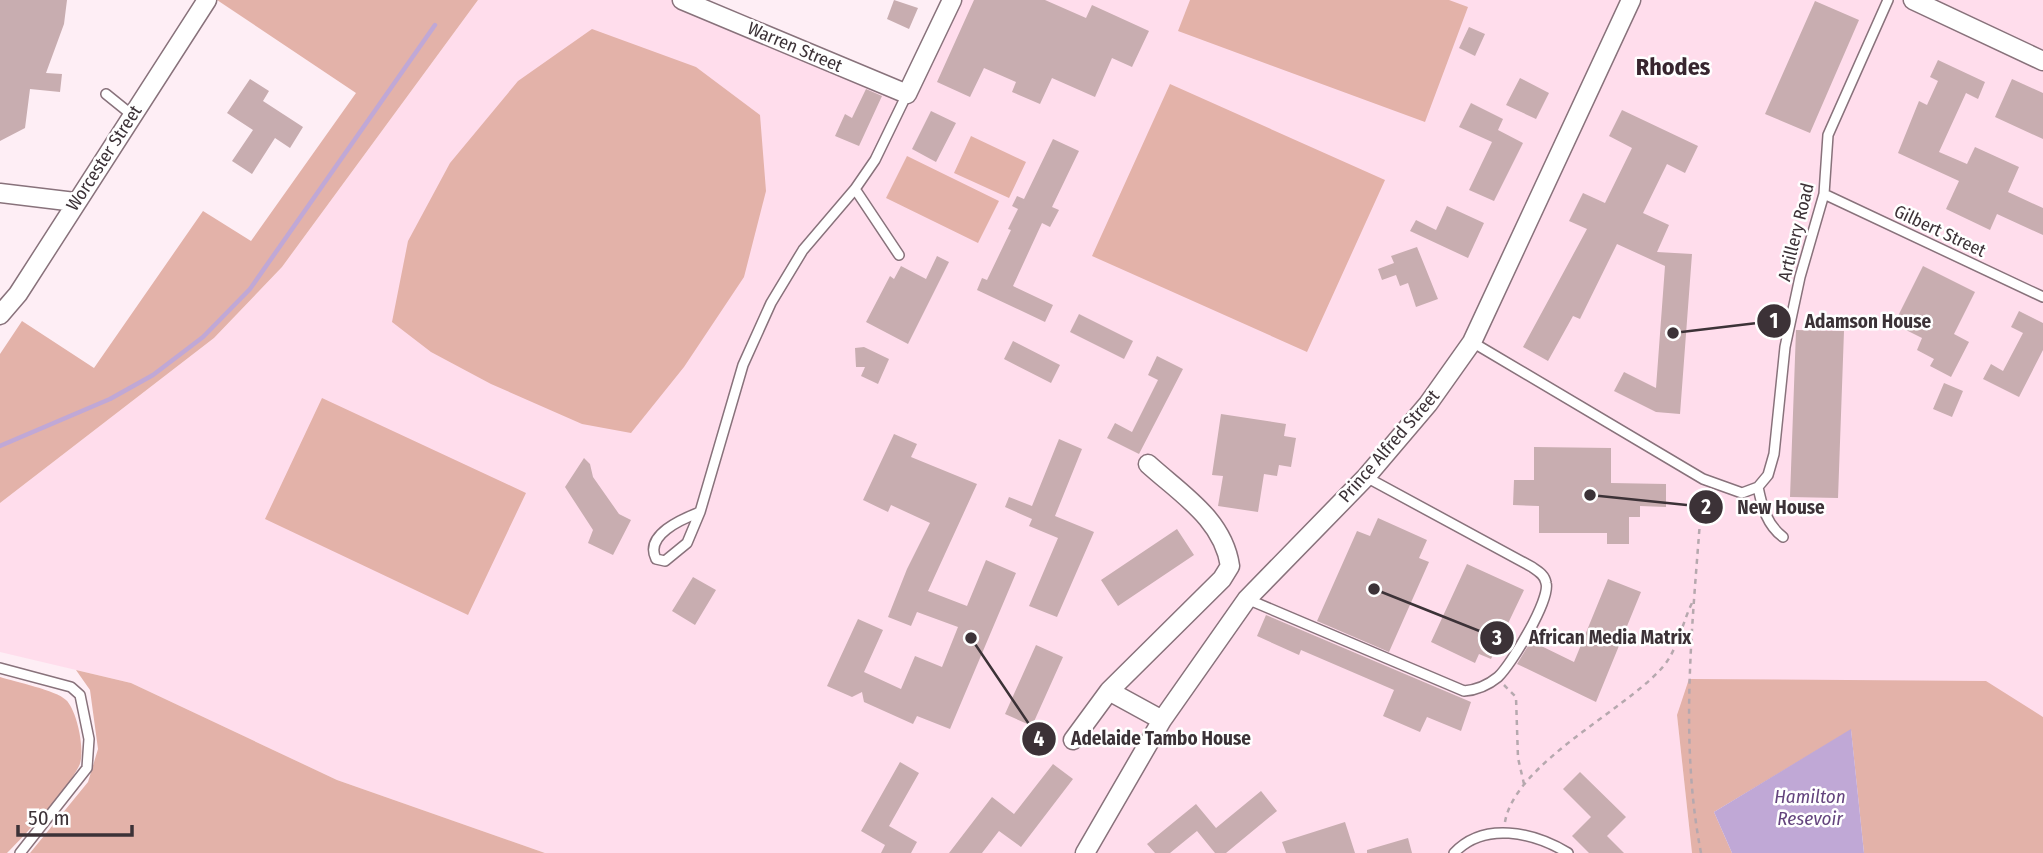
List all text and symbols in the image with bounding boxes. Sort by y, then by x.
street label: Warren Street [744,17,846,77]
district label: Rhodes [1636,53,1711,81]
street label: Worcester Street [62,101,146,215]
street label: Artillery Road [1773,181,1819,283]
street label: Gilbert Street [1891,200,1989,262]
callout: Adamson House [1756,301,1946,341]
text: 1 [1770,308,1778,334]
text: Adamson House [1804,310,1932,333]
street label: Prince Alfred Street [1334,385,1444,507]
callout: New House [1689,487,1839,527]
text: 2 [1700,494,1711,520]
text: New House [1737,496,1825,519]
callout: African Media Matrix [1479,618,1705,658]
text: 3 [1491,625,1502,651]
text: African Media Matrix [1528,626,1692,649]
callout: Adelaide Tambo House [1022,719,1264,759]
text: 4 [1034,726,1045,752]
text: Adelaide Tambo House [1070,727,1251,750]
water label: Hamilton Resevoir [1774,785,1846,830]
scale bar [18,794,131,838]
text: 50 m [28,805,70,831]

